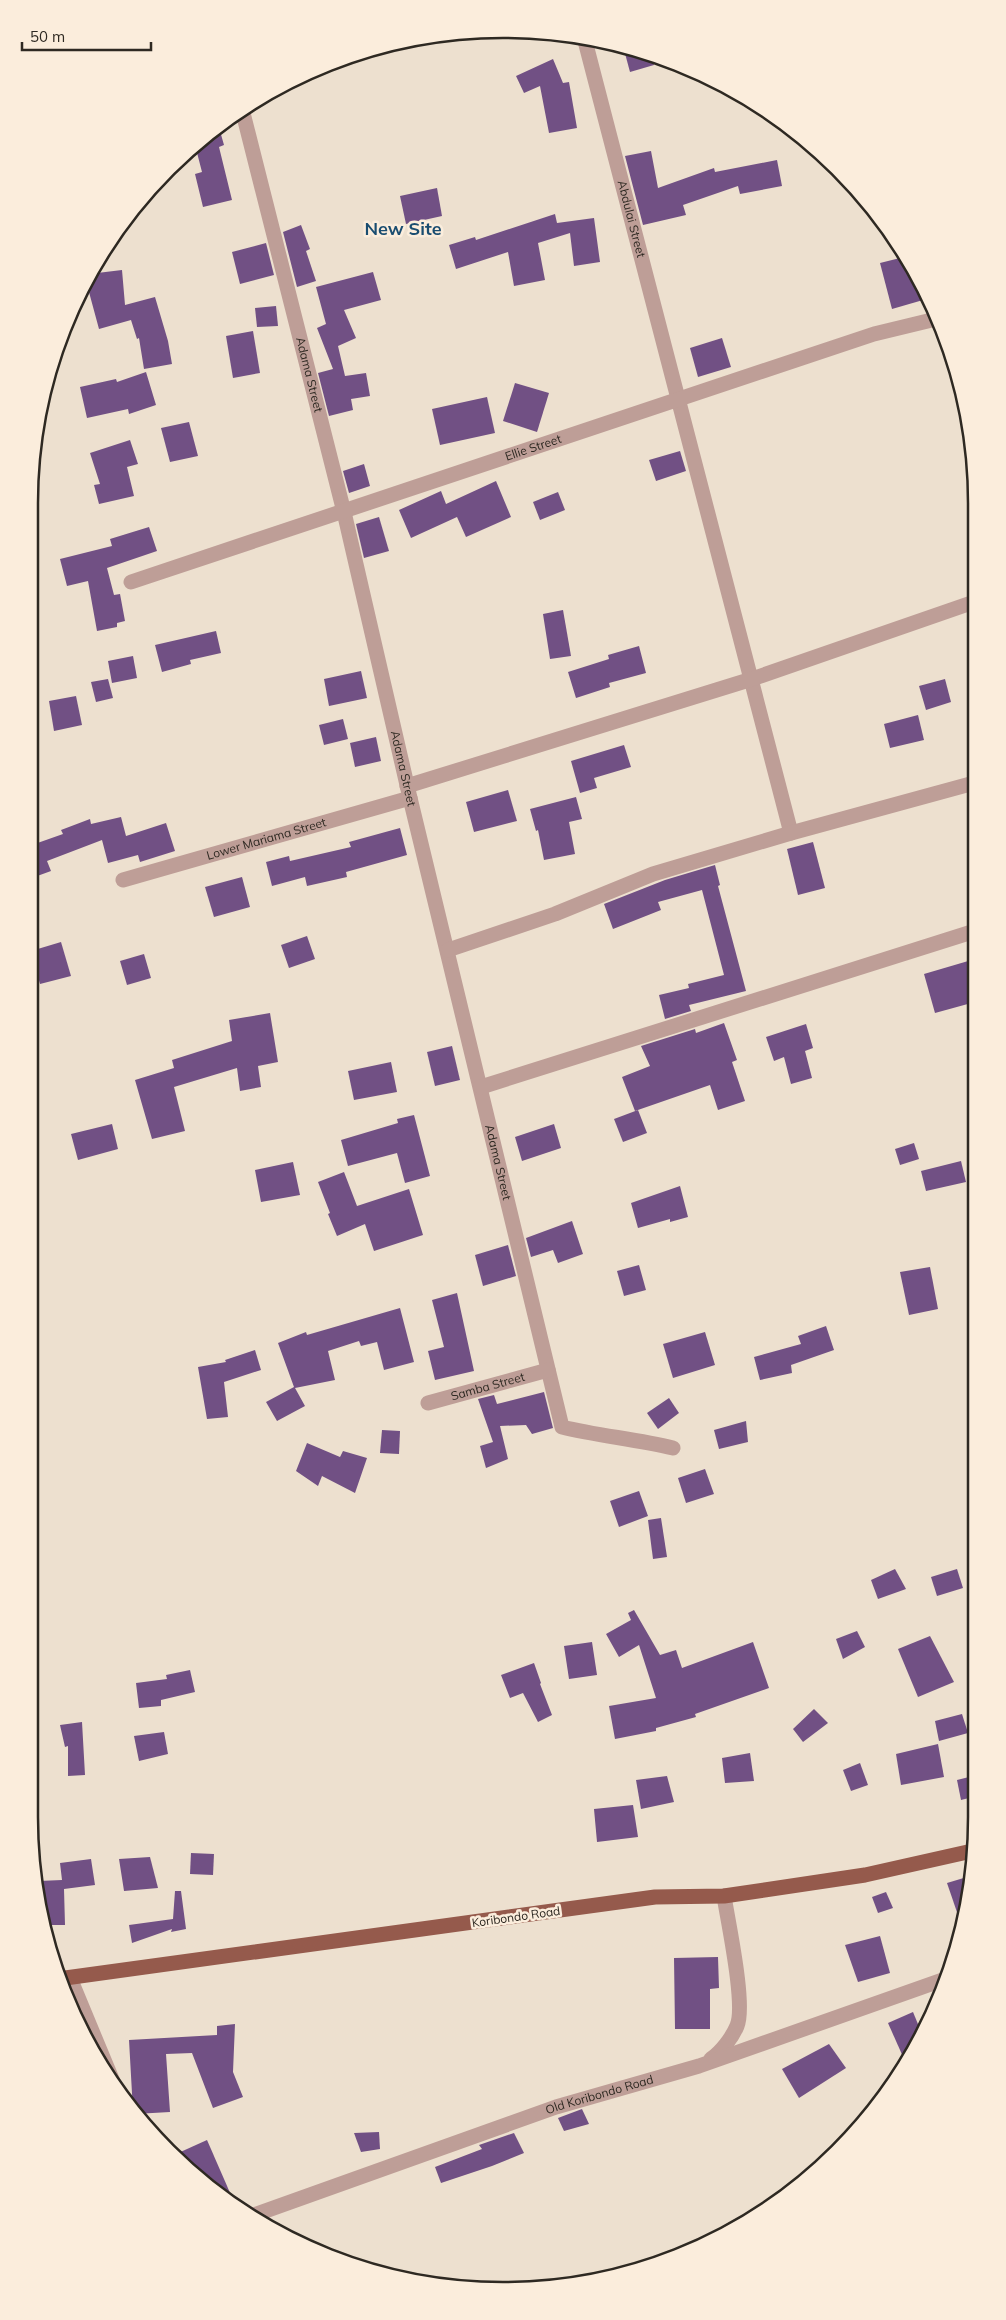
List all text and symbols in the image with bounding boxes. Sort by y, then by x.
scale bar [22,20,151,52]
text: 50 m [30,27,65,46]
street label: Abdulai Street [615,178,649,259]
district label: New Site [364,217,442,240]
street label: Adama Street [293,335,326,414]
street label: Ellie Street [503,431,563,464]
street label: Adama Street [388,729,420,808]
street label: Lower Mariama Street [205,814,328,863]
street label: Adama Street [482,1123,515,1201]
street label: Samba Street [449,1369,526,1403]
street label: Koribondo Road [471,1903,561,1930]
street label: Old Koribondo Road [543,2071,655,2117]

